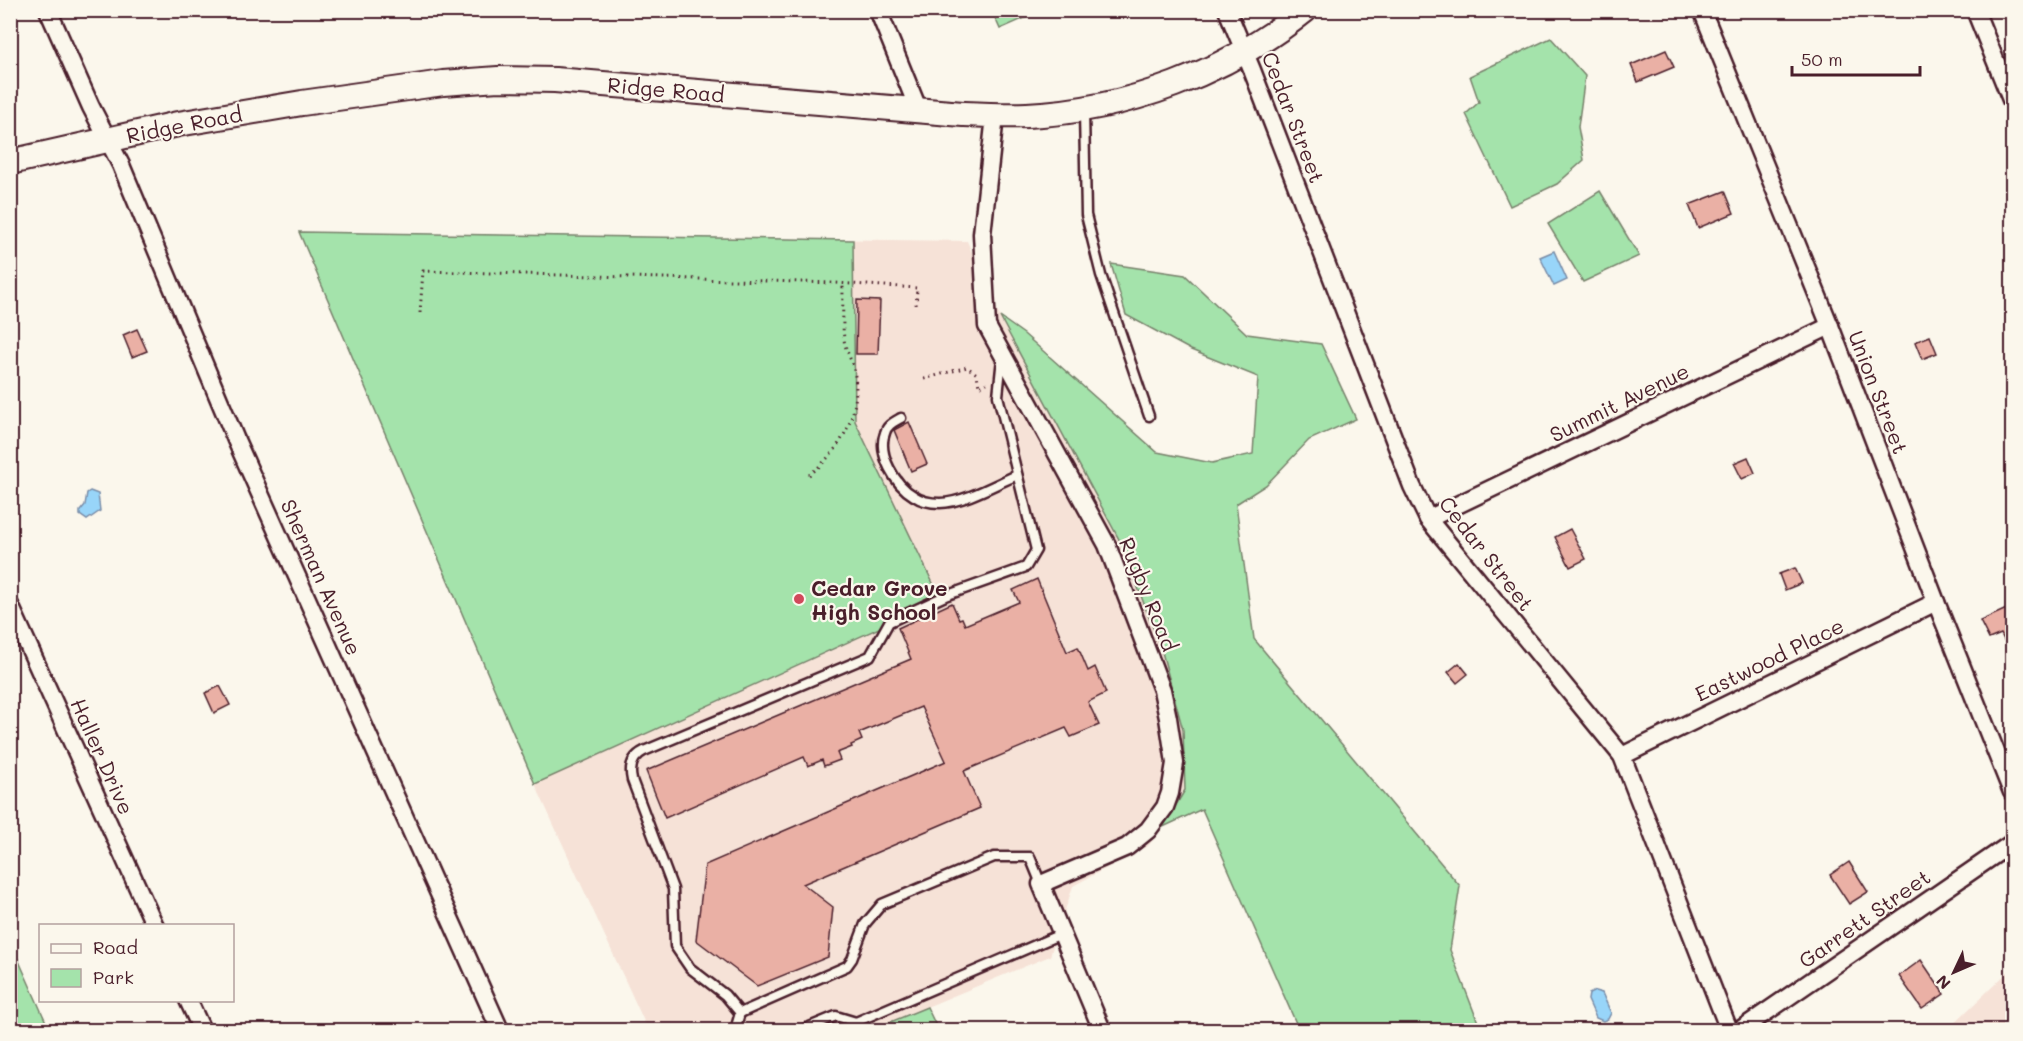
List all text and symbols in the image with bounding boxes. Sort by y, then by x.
scale bar [1792,39,1920,77]
text: 50 m [1801,47,1843,71]
street label: Cedar Street [1257,48,1331,186]
street label: Ridge Road [606,70,726,108]
street label: Ridge Road [124,100,244,148]
street label: Union Street [1843,327,1915,457]
street label: Summit Avenue [1545,357,1693,447]
street label: Cedar Street [1434,490,1540,616]
street label: Sherman Avenue [275,495,369,659]
street label: Rugby Road [1114,533,1184,655]
place label: Cedar Grove High School [811,574,948,625]
marker: Cedar Grove High School [792,592,806,606]
street label: Eastwood Place [1690,611,1848,707]
street label: Haller Drive [65,694,141,818]
street label: Garrett Street [1793,863,1935,973]
legend [39,924,234,1002]
text: Road [93,935,138,959]
north arrow [1924,942,1984,1002]
text: Park [93,965,134,989]
text: N [1931,971,1955,994]

